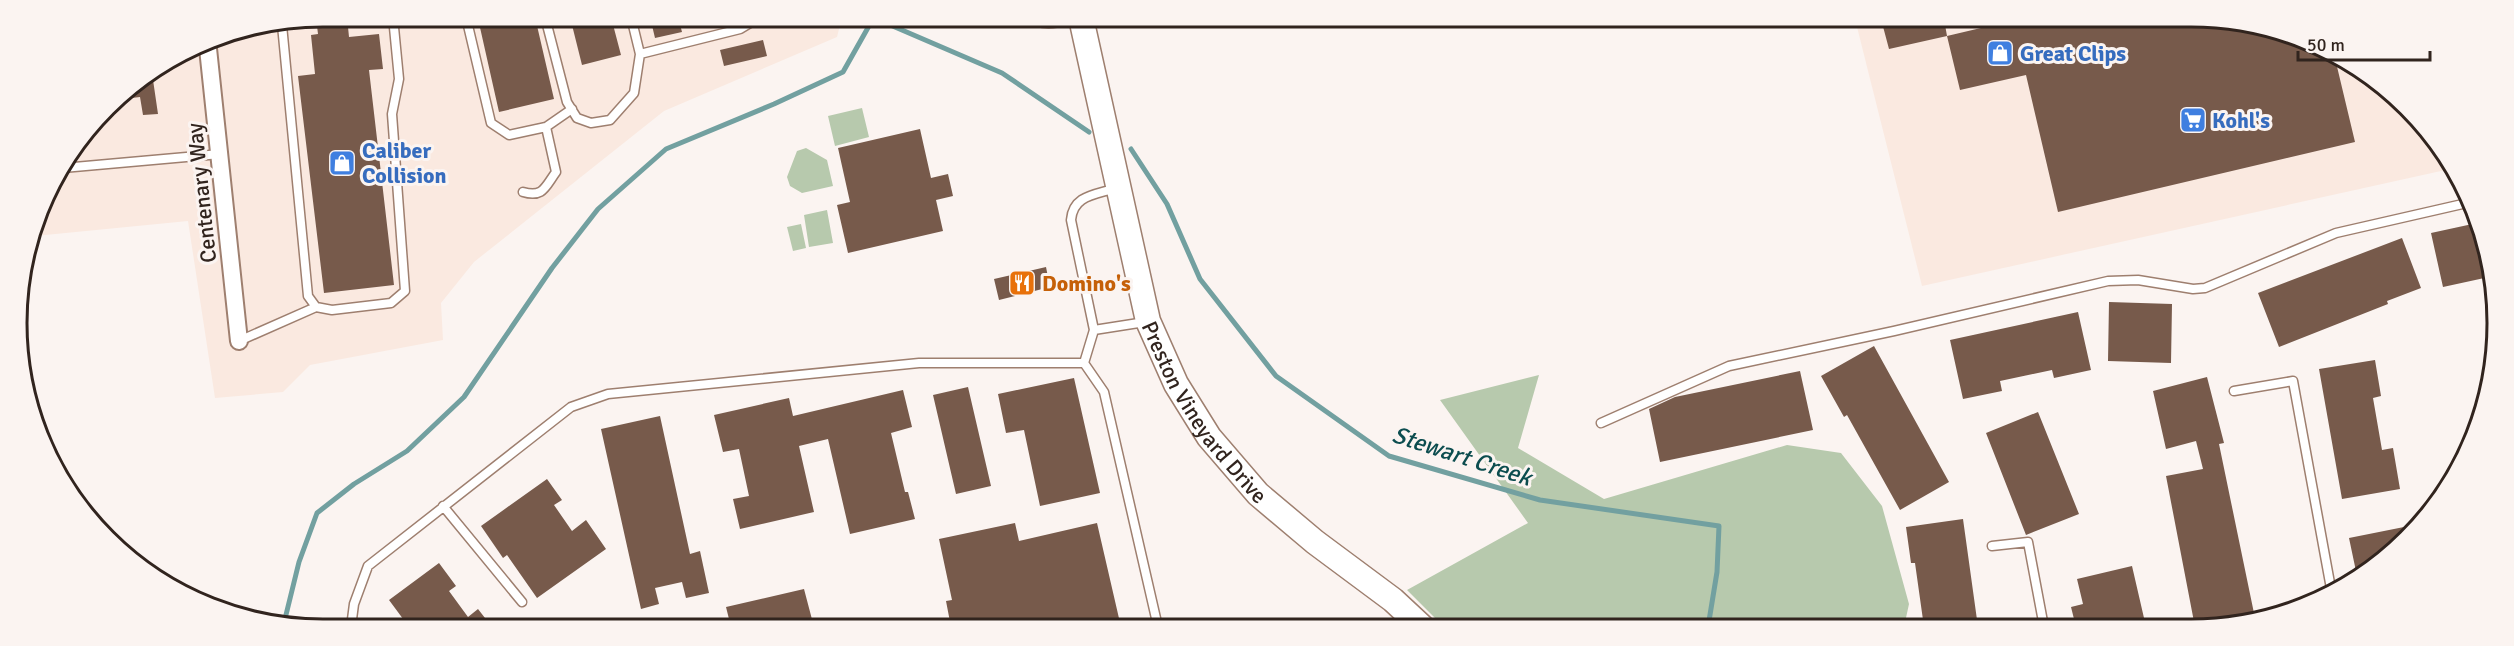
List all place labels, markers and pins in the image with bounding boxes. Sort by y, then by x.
shop icon: Great Clips [1985,38,2015,68]
place label: Great Clips [2020,40,2126,67]
supermarket icon: Kohl's [2178,105,2208,135]
place label: Kohl's [2212,107,2270,134]
place label: Caliber Collision [362,137,447,189]
shop icon: Caliber Collision [327,148,357,178]
restaurant icon: Domino's [1007,268,1037,298]
place label: Domino's [1042,270,1131,297]

